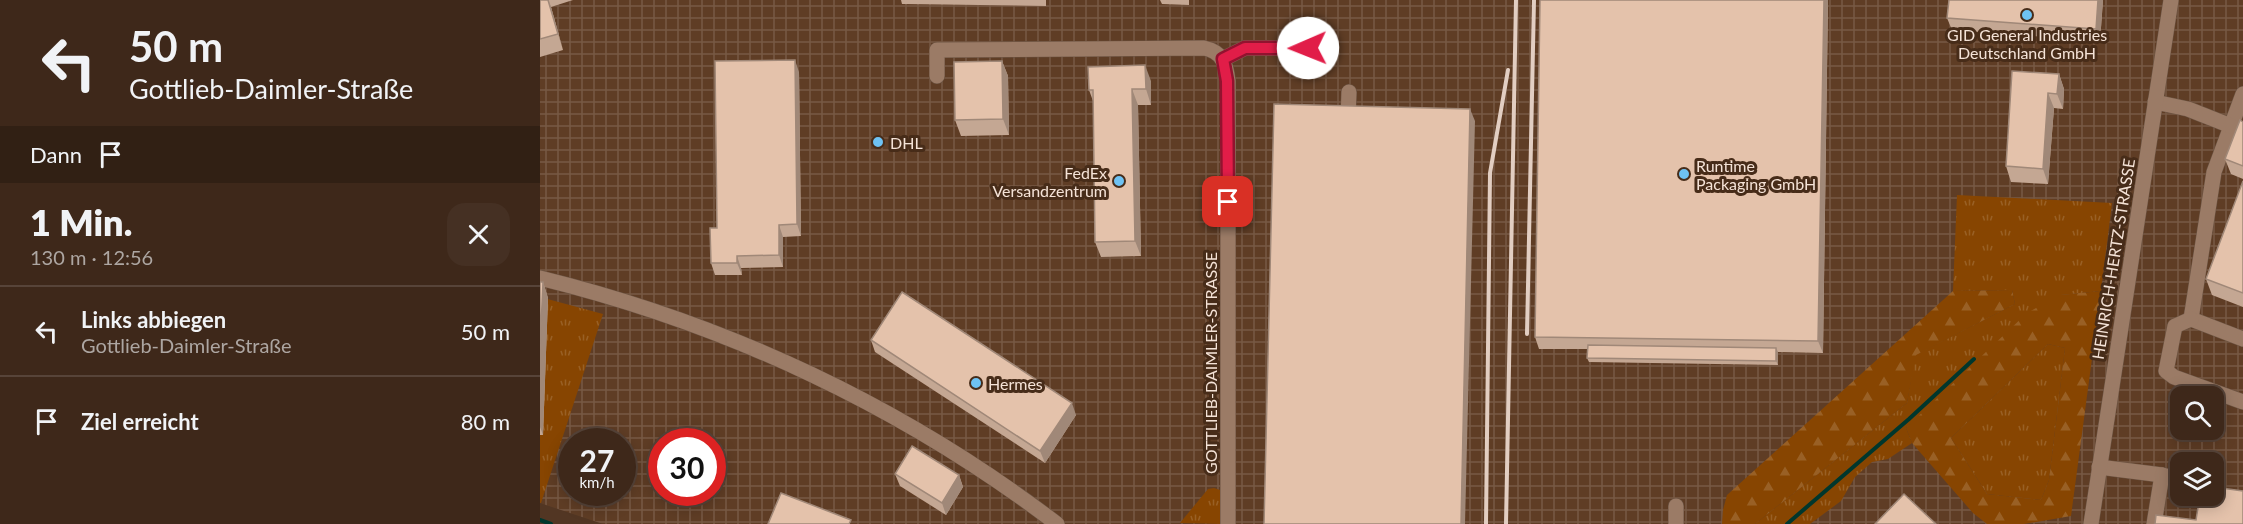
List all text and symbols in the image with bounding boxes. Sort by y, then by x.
marker: GID General Industries Deutschland GmbH [2020,8,2034,22]
position arrow [1276,16,1340,80]
text: 50 m [129,21,223,71]
icon: left [30,24,108,102]
place label: GID General Industries Deutschland GmbH [1947,25,2107,62]
text: Gottlieb-Daimler-Straße [129,72,413,105]
place label: DHL [890,133,923,152]
marker: DHL [871,135,885,149]
icon: arrive [94,138,127,171]
text: Dann [30,141,82,168]
place label: Runtime Packaging GmbH [1696,156,1816,193]
street label: HEINRICH-HERTZ-STRASSE [2088,157,2138,361]
place label: FedEx Versandzentrum [992,163,1107,200]
marker: Runtime Packaging GmbH [1677,167,1691,181]
marker: FedEx Versandzentrum [1112,174,1126,188]
pin [1202,176,1253,227]
icon: arrive [1211,185,1244,218]
text: 1 Min. [30,200,132,244]
button: close [447,203,510,266]
text: 130 m · 12:56 [30,245,153,269]
street label: GOTTLIEB-DAIMLER-STRASSE [1201,252,1220,474]
text: Links abbiegen [81,306,226,333]
icon: left [30,315,63,348]
text: 50 m [461,318,510,345]
text: Gottlieb-Daimler-Straße [81,333,292,357]
place label: Hermes [988,374,1043,393]
marker: Hermes [969,376,983,390]
map controls [2170,386,2224,506]
button: search [2170,386,2224,440]
icon: arrive [30,405,63,438]
text: Ziel erreicht [81,408,199,435]
text: 80 m [461,408,510,435]
speed limit sign: 30 [648,428,726,506]
text: 27 [580,442,614,478]
button: layers [2170,452,2224,506]
text: km/h [579,473,615,491]

